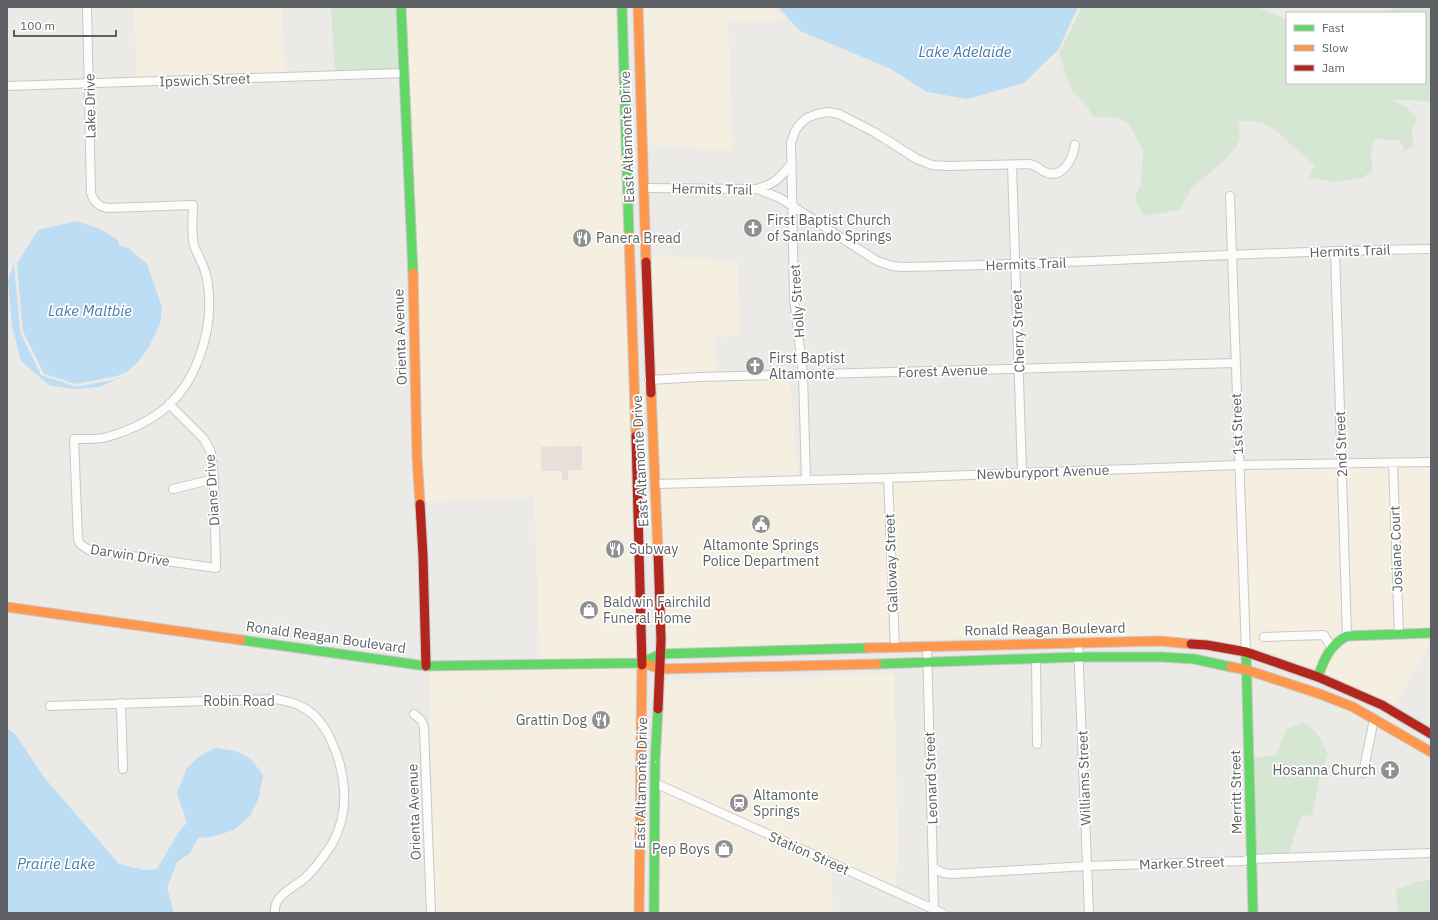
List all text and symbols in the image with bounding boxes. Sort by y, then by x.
scale bar [14,12,116,38]
legend [1286,12,1426,84]
text: 100 m [20,18,55,33]
text: Fast [1322,20,1345,35]
text: Slow [1322,40,1348,55]
water label: Lake Adelaide [918,42,1012,61]
text: Jam [1322,60,1345,75]
street label: Ipswich Street [159,69,251,91]
street label: East Altamonte Drive [616,70,638,203]
street label: Lake Drive [80,73,100,139]
street label: Hermits Trail [671,179,753,199]
place label: First Baptist Church of Sanlando Springs [767,211,892,245]
church icon: First Baptist Church of Sanlando Springs [742,217,764,239]
restaurant icon: Panera Bread [571,227,593,249]
place label: Panera Bread [596,229,681,247]
street label: Hermits Trail [1309,241,1391,261]
street label: Hermits Trail [985,254,1067,274]
street label: Holly Street [785,263,809,338]
street label: Orienta Avenue [389,288,411,386]
street label: Cherry Street [1008,289,1028,373]
water label: Lake Maltbie [48,301,132,320]
place label: First Baptist Altamonte [769,349,845,383]
church icon: First Baptist Altamonte [744,355,766,377]
street label: Forest Avenue [898,360,988,382]
street label: 1st Street [1227,393,1247,455]
street label: East Altamonte Drive [628,394,652,527]
street label: 2nd Street [1331,411,1351,477]
street label: Diane Drive [200,453,223,526]
street label: Newburyport Avenue [976,461,1110,483]
street label: Josiane Court [1385,505,1407,592]
public building icon: Altamonte Springs Police Department [750,513,772,535]
street label: Galloway Street [880,513,902,613]
place label: Altamonte Springs Police Department [703,536,820,570]
restaurant icon: Subway [604,538,626,560]
street label: Darwin Drive [89,540,171,570]
place label: Subway [629,540,678,558]
place label: Baldwin Fairchild Funeral Home [603,593,711,627]
shop icon: Baldwin Fairchild Funeral Home [578,599,600,621]
street label: Ronald Reagan Boulevard [245,617,407,657]
street label: Ronald Reagan Boulevard [964,619,1126,639]
street label: Robin Road [203,692,275,710]
restaurant icon: Grattin Dog [590,709,612,731]
place label: Grattin Dog [516,711,588,729]
street label: East Altamonte Drive [631,717,651,849]
street label: Williams Street [1073,730,1095,826]
street label: Leonard Street [920,731,942,825]
street label: Merritt Street [1226,750,1246,834]
church icon: Hosanna Church [1379,759,1401,781]
place label: Hosanna Church [1273,761,1376,779]
street label: Orienta Avenue [403,763,425,861]
place label: Altamonte Springs [753,786,819,820]
station icon: Altamonte Springs [728,792,750,814]
street label: Station Street [766,827,852,879]
shop icon: Pep Boys [713,838,735,860]
place label: Pep Boys [652,840,710,858]
street label: Marker Street [1139,853,1225,873]
water label: Prairie Lake [17,854,95,873]

